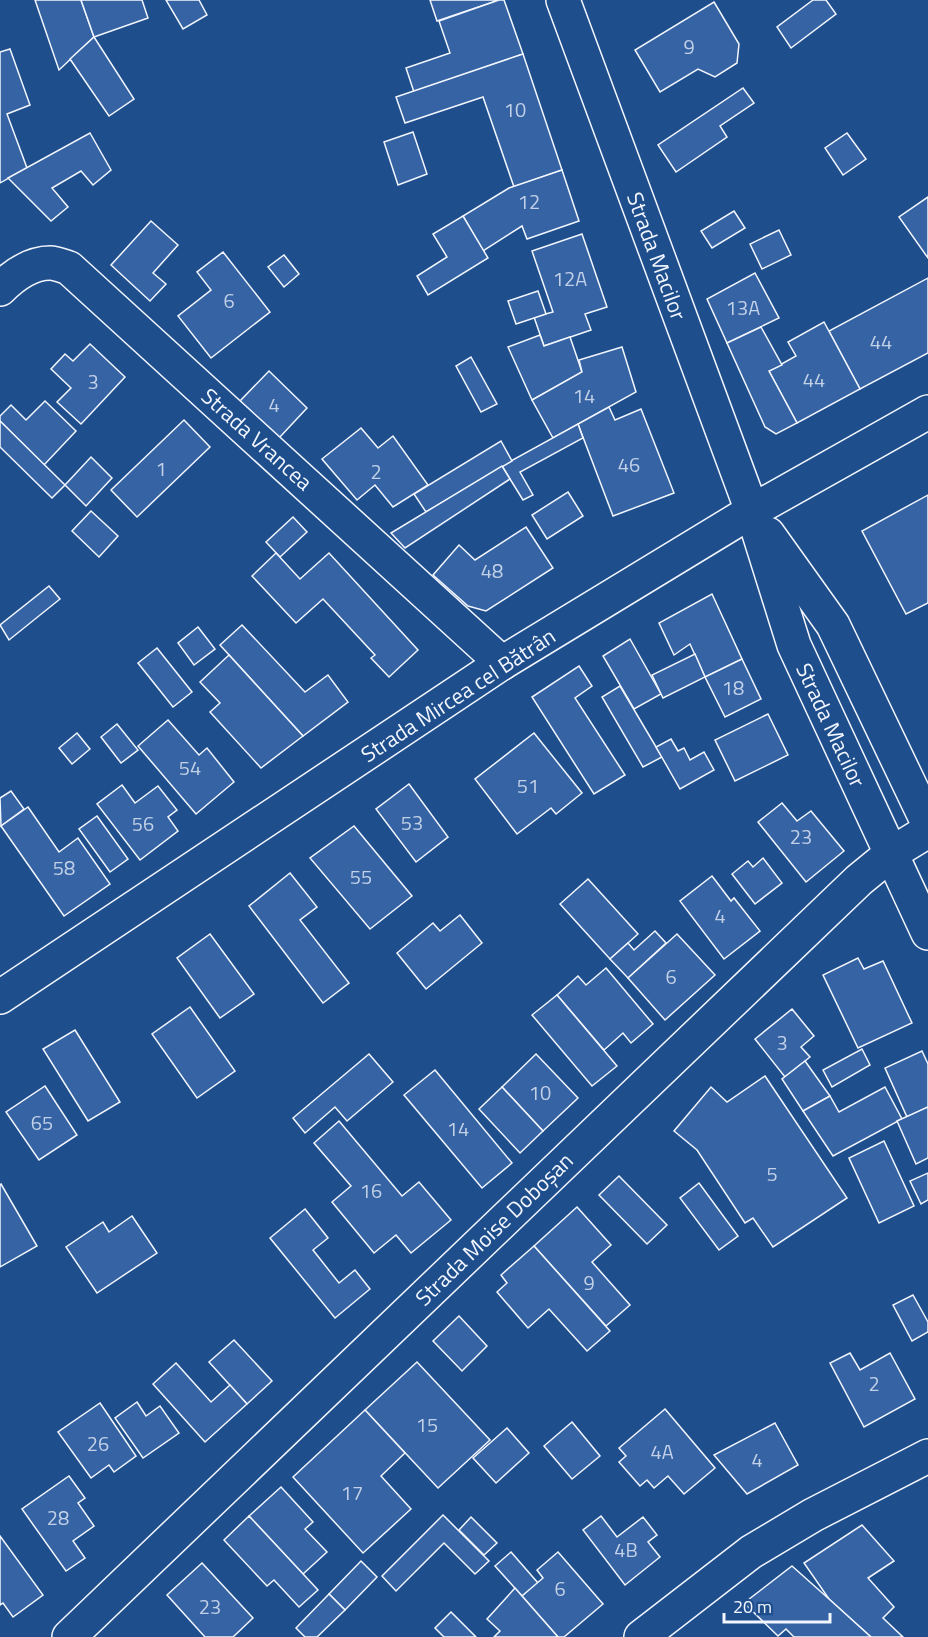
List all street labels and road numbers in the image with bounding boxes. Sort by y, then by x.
street label: Strada Macilor [618,187,696,325]
street label: Strada Vrancea [194,380,320,498]
street label: Strada Mircea cel Bătrân [354,619,562,771]
street label: Strada Macilor [787,657,875,793]
street label: Strada Moise Doboșan [407,1144,581,1314]

